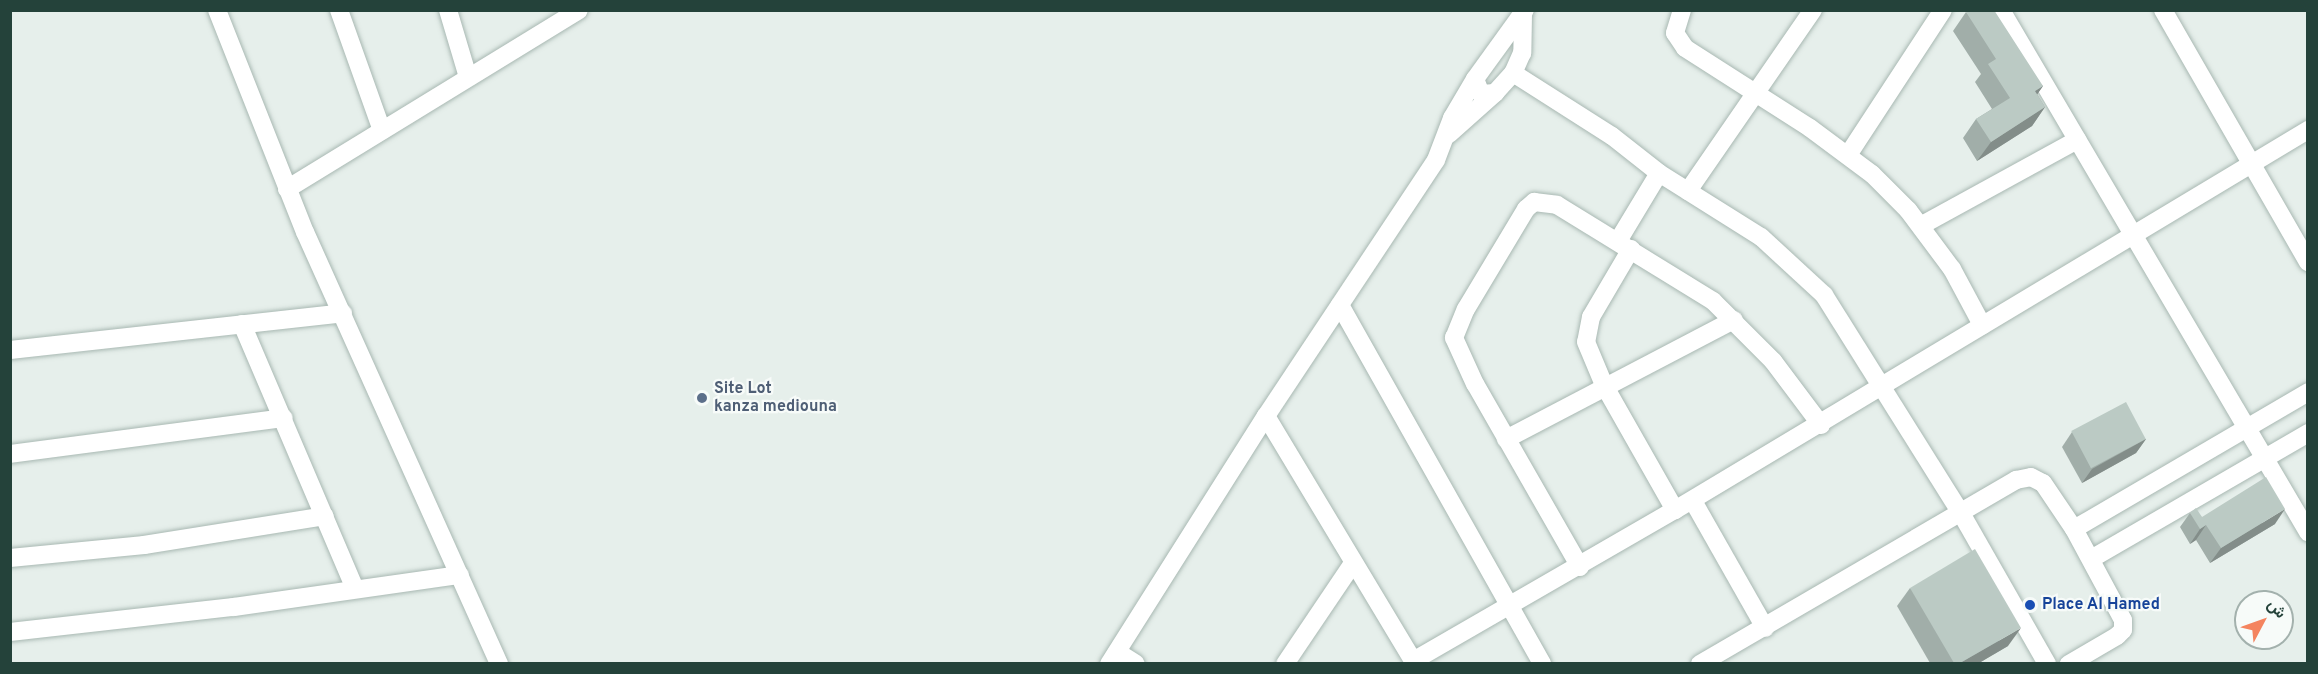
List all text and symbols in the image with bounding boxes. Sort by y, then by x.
place label: Site Lot kanza mediouna [714,379,837,417]
marker: Site Lot kanza mediouna [695,391,709,405]
north arrow [2234,590,2294,650]
place label: Place Al Hamed [2042,595,2161,615]
text: ش [2262,596,2290,623]
marker: Place Al Hamed [2023,598,2037,612]

